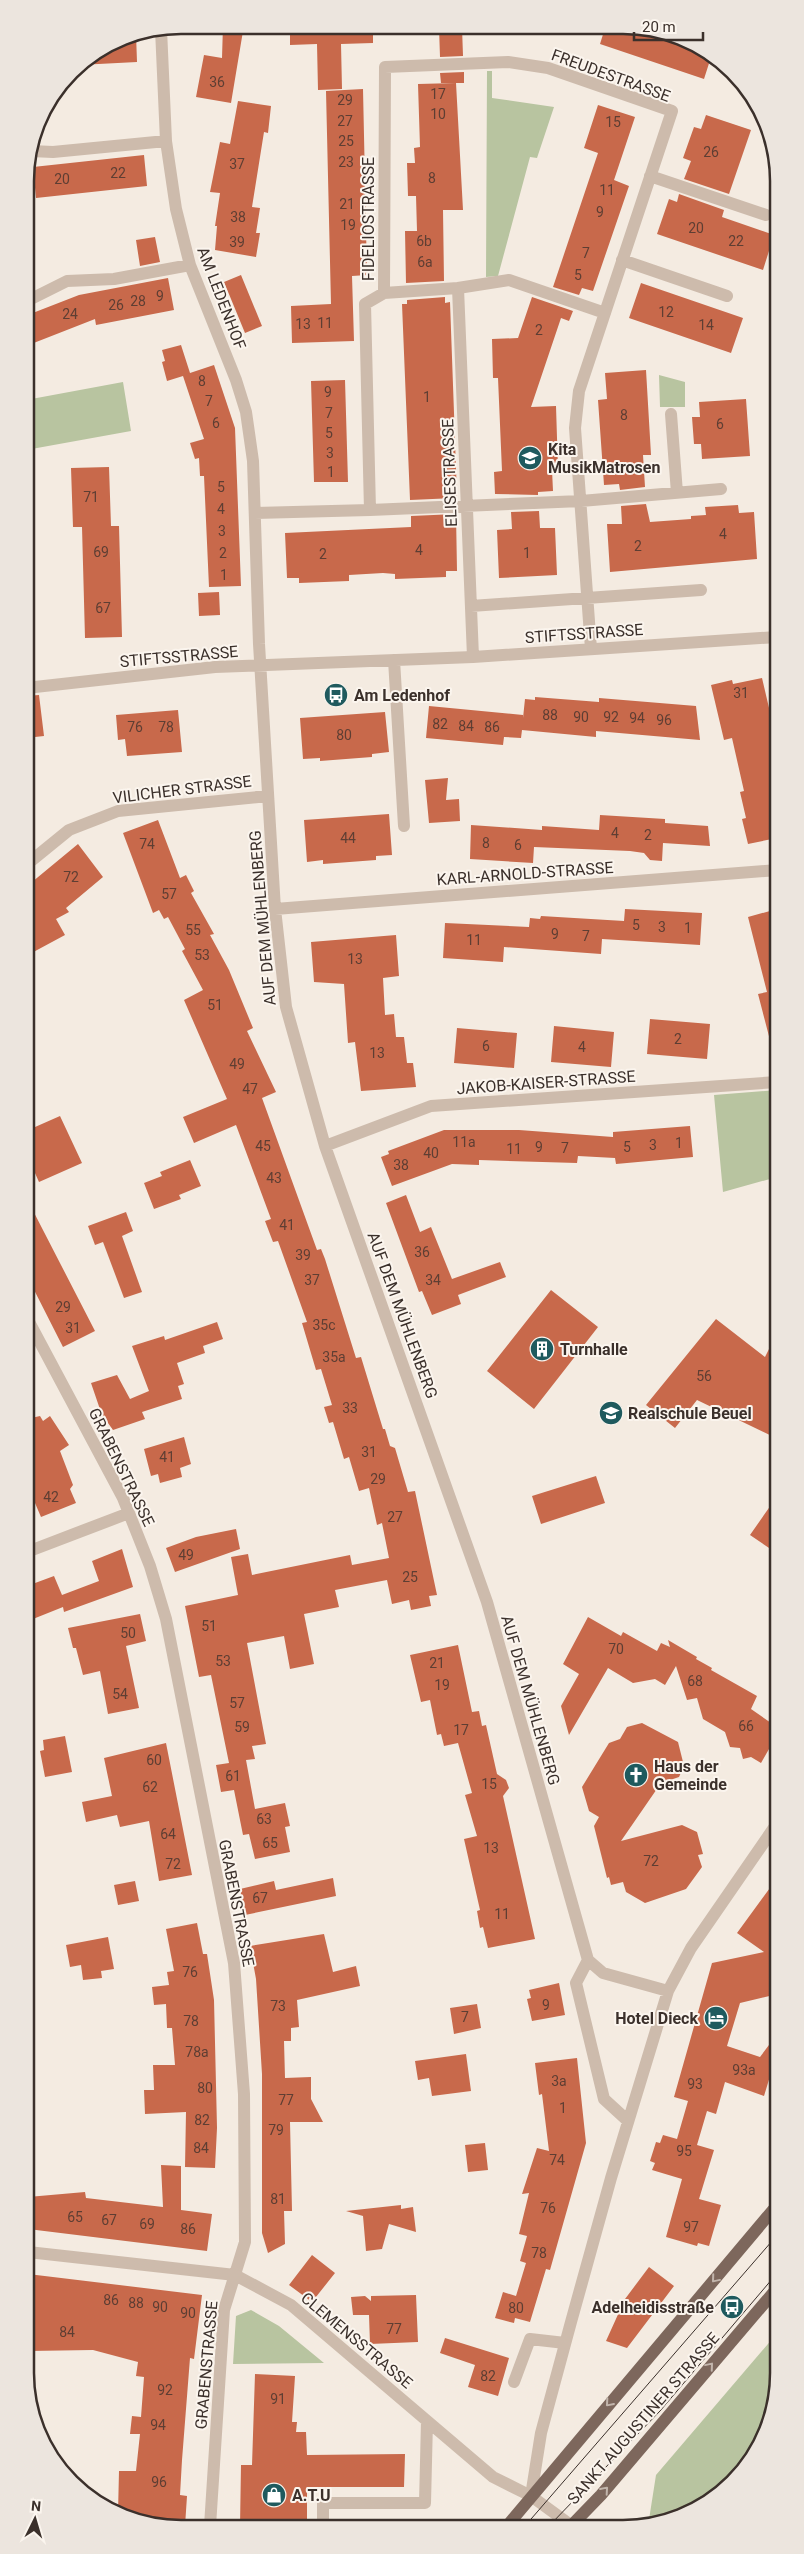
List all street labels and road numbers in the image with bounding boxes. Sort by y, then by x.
street label: FREUDESTRASSE [549,45,673,106]
street label: FIDELIOSTRASSE [359,157,378,281]
street label: AM LEDENHOF [193,244,250,352]
street label: ELISESTRASSE [438,419,461,527]
street label: STIFTSSTRASSE [524,620,644,647]
street label: STIFTSSTRASSE [119,642,239,671]
street label: VILICHER STRASSE [112,772,253,807]
street label: AUF DEM MÜHLENBERG [245,830,280,1006]
street label: KARL-ARNOLD-STRASSE [436,858,614,889]
street label: JAKOB-KAISER-STRASSE [456,1067,636,1098]
street label: AUF DEM MÜHLENBERG [364,1229,442,1401]
street label: GRABENSTRASSE [85,1405,158,1529]
street label: AUF DEM MÜHLENBERG [497,1613,564,1787]
street label: GRABENSTRASSE [215,1838,258,1968]
street label: CLEMENSSTRASSE [297,2288,416,2393]
street label: GRABENSTRASSE [191,2300,222,2430]
street label: SANKT AUGUSTINER STRASSE [563,2328,723,2508]

